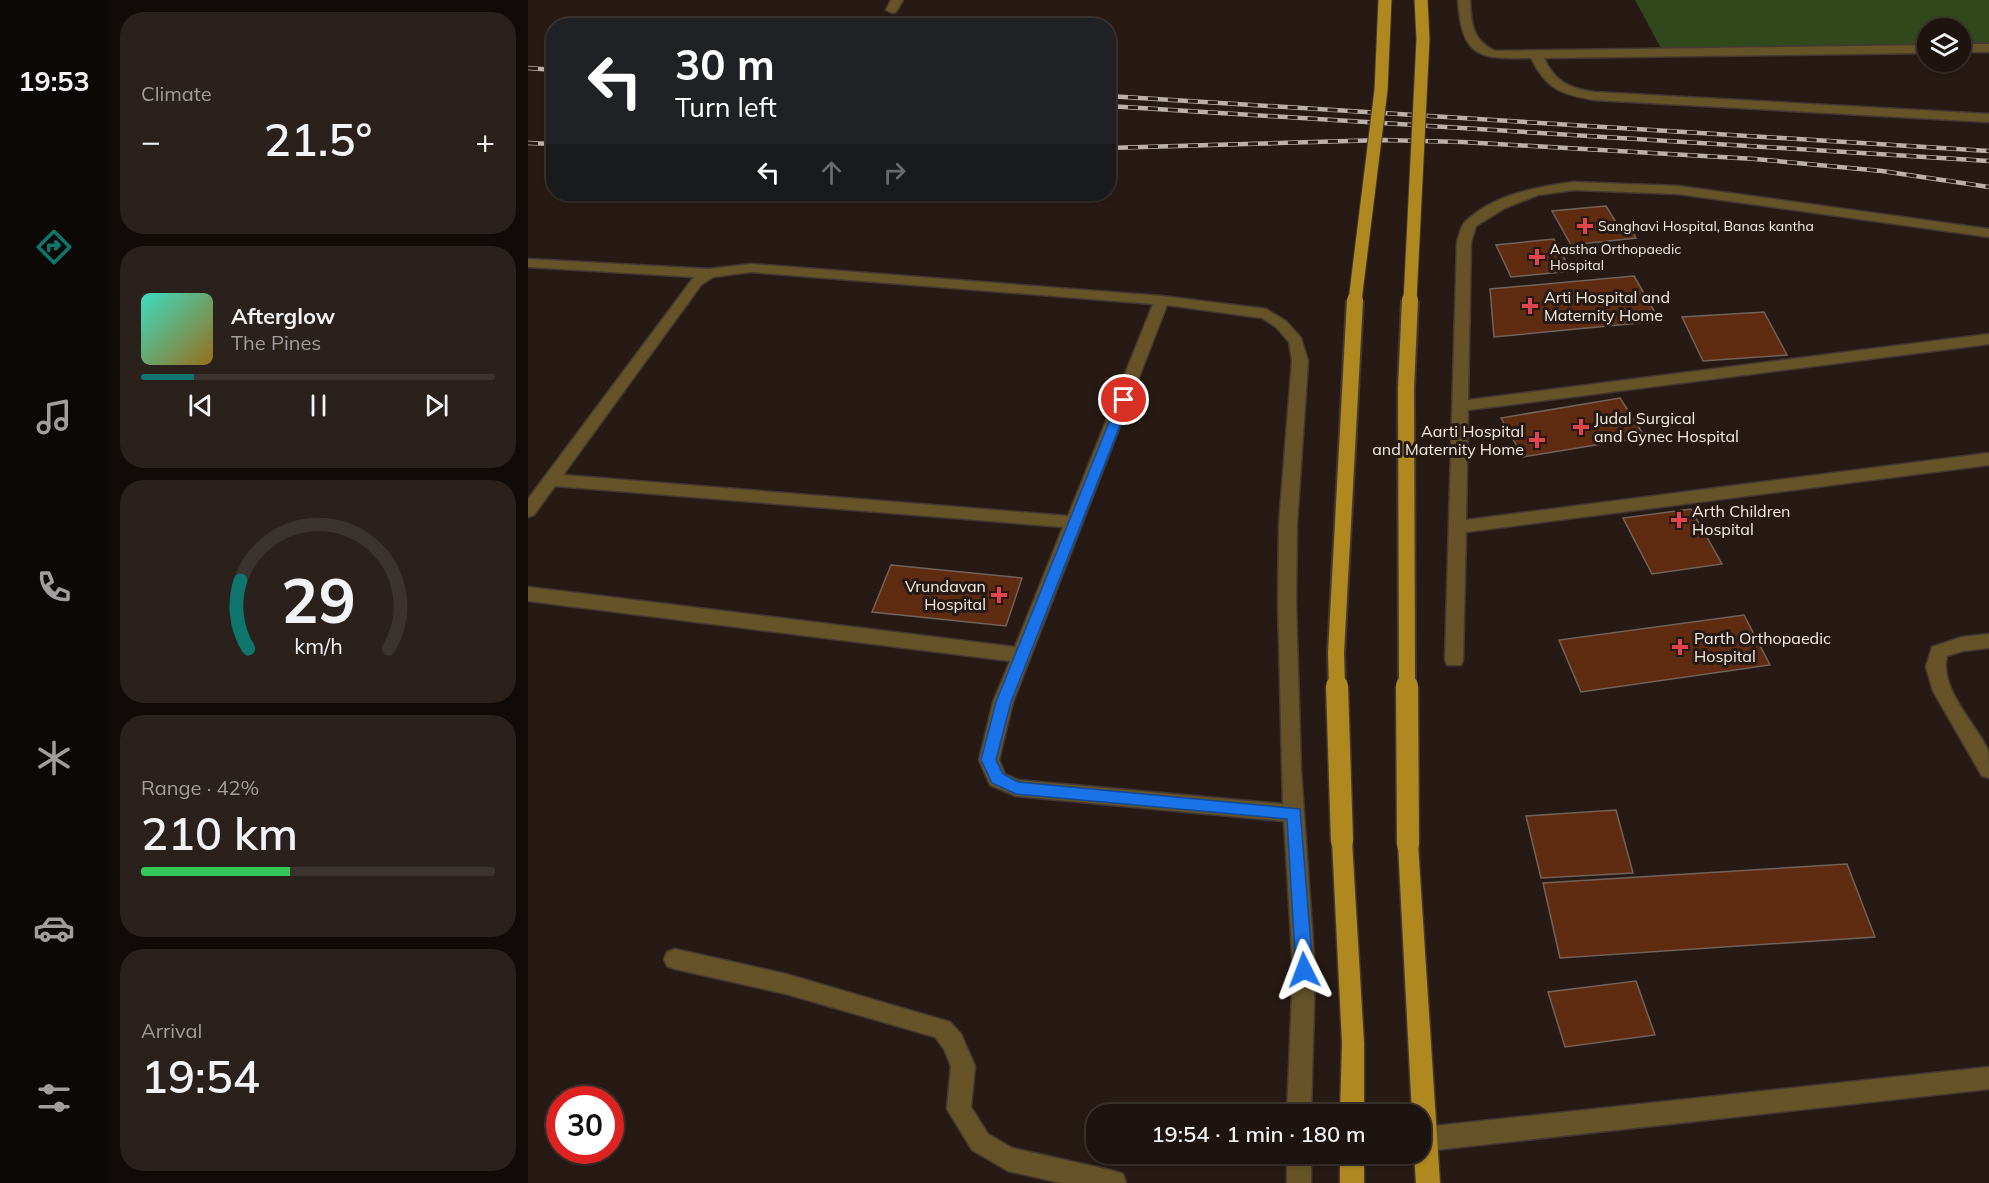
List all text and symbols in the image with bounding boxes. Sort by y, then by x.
map controls [1917,18,1971,72]
button: layers [1917,18,1971,72]
text: 30 m [675,38,775,91]
icon: left [576,42,654,120]
text: 19:53 [18,64,90,98]
text: Climate [141,81,212,106]
text: Turn left [675,90,777,124]
text: 21.5° [264,111,372,167]
text: − [141,120,161,161]
text: + [475,120,495,161]
icon: left [752,156,785,189]
icon: ahead [815,156,848,189]
icon: right [878,156,911,189]
marker: Sanghavi Hospital, Banas kantha [1576,217,1594,235]
place label: Sanghavi Hospital, Banas kantha [1598,217,1814,235]
icon: directions [33,226,75,268]
place label: Aastha Orthopaedic Hospital [1550,240,1681,274]
marker: Aastha Orthopaedic Hospital [1528,248,1546,266]
place label: Arti Hospital and Maternity Home [1544,287,1670,325]
marker: Arti Hospital and Maternity Home [1521,297,1539,315]
text: Afterglow [231,302,335,330]
text: The Pines [231,330,321,355]
pin [1098,374,1149,425]
icon: arrive [1107,383,1140,416]
icon: previous [184,389,217,422]
icon: pause [302,389,335,422]
icon: next [420,389,453,422]
icon: music [33,396,75,438]
place label: Judal Surgical and Gynec Hospital [1594,408,1739,446]
marker: Judal Surgical and Gynec Hospital [1572,418,1590,436]
place label: Aarti Hospital and Maternity Home [1372,421,1524,459]
marker: Aarti Hospital and Maternity Home [1528,431,1546,449]
place label: Arth Children Hospital [1692,501,1790,539]
marker: Arth Children Hospital [1670,511,1688,529]
text: 29 [281,560,355,639]
icon: phone [33,566,75,608]
place label: Vrundavan Hospital [905,576,986,614]
marker: Vrundavan Hospital [990,586,1008,604]
place label: Parth Orthopaedic Hospital [1694,628,1831,666]
text: km/h [294,632,342,659]
marker: Parth Orthopaedic Hospital [1671,638,1689,656]
icon: climate [33,737,75,779]
text: Range · 42% [141,775,259,800]
text: 210 km [141,805,298,861]
icon: car [33,907,75,949]
position arrow [1272,938,1336,1002]
text: Arrival [141,1018,202,1043]
text: 19:54 [141,1048,260,1104]
icon: filters [33,1077,75,1119]
speed limit sign: 30 [546,1086,624,1164]
text: 19:54 · 1 min · 180 m [1151,1120,1366,1148]

